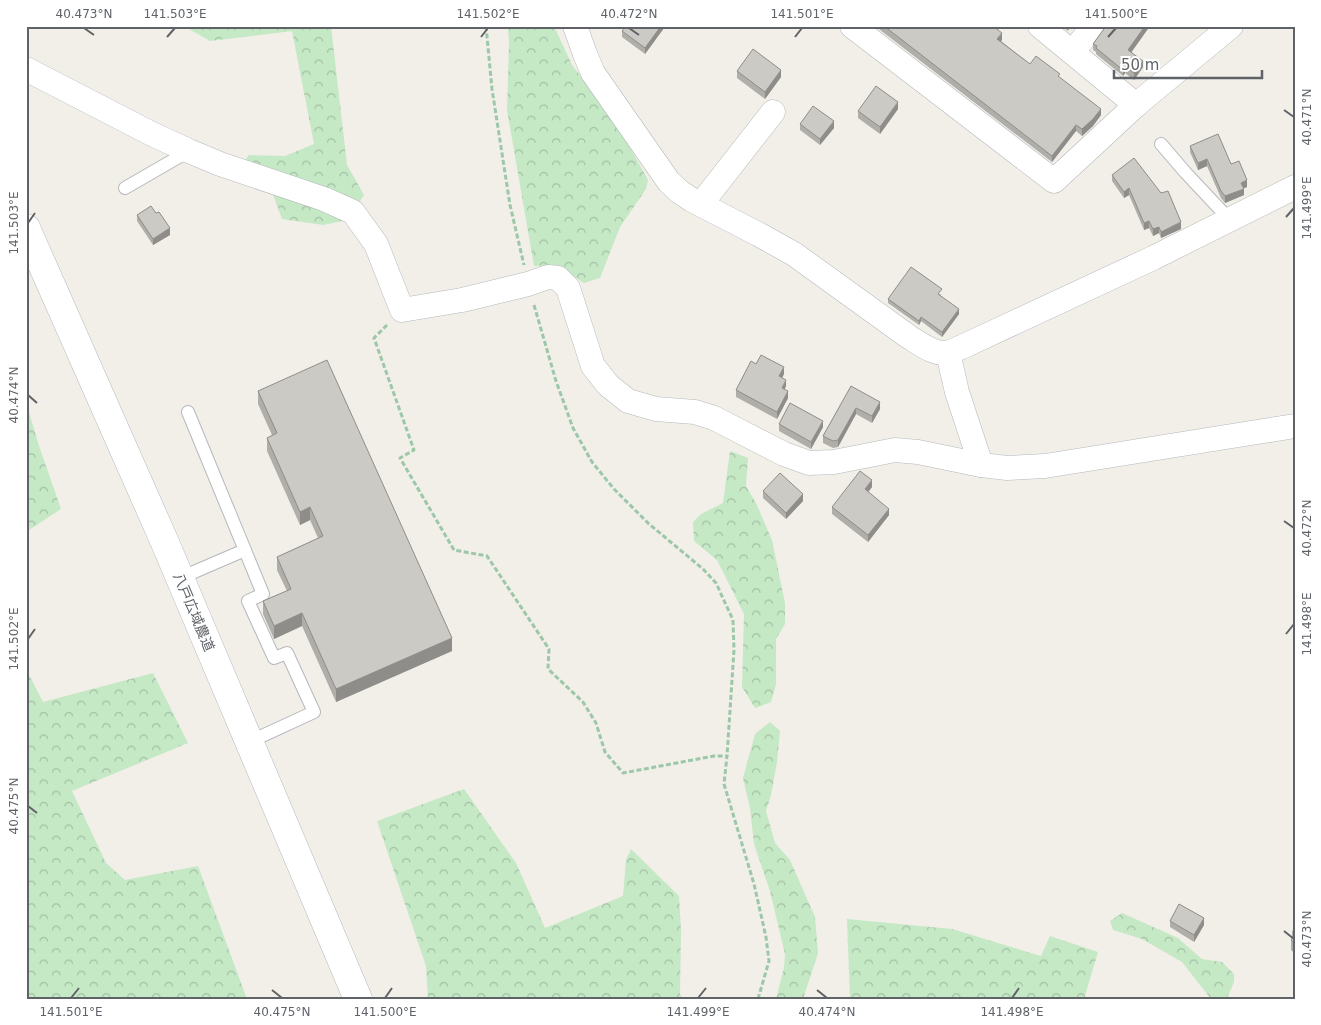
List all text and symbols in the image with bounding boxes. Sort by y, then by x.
text: 40.473°N [56,7,112,21]
text: 141.503°E [143,7,207,21]
text: 141.502°E [456,7,520,21]
text: 40.472°N [601,7,657,21]
text: 141.501°E [770,7,834,21]
text: 141.500°E [1084,7,1148,21]
scale bar [1114,48,1261,80]
text: 50 m [1121,56,1159,74]
text: 40.471°N [1300,89,1314,145]
text: 141.499°E [1300,176,1314,240]
text: 141.503°E [7,191,21,255]
text: 40.474°N [7,367,21,423]
text: 40.472°N [1300,500,1314,556]
street label: 八戸広域農道 [170,570,218,654]
text: 141.498°E [1300,592,1314,656]
text: 141.502°E [7,607,21,671]
text: 40.475°N [7,778,21,834]
text: 40.473°N [1300,911,1314,967]
text: 141.501°E [39,1005,103,1019]
text: 40.475°N [254,1005,310,1019]
text: 141.500°E [353,1005,417,1019]
text: 141.499°E [666,1005,730,1019]
text: 40.474°N [799,1005,855,1019]
text: 141.498°E [980,1005,1044,1019]

